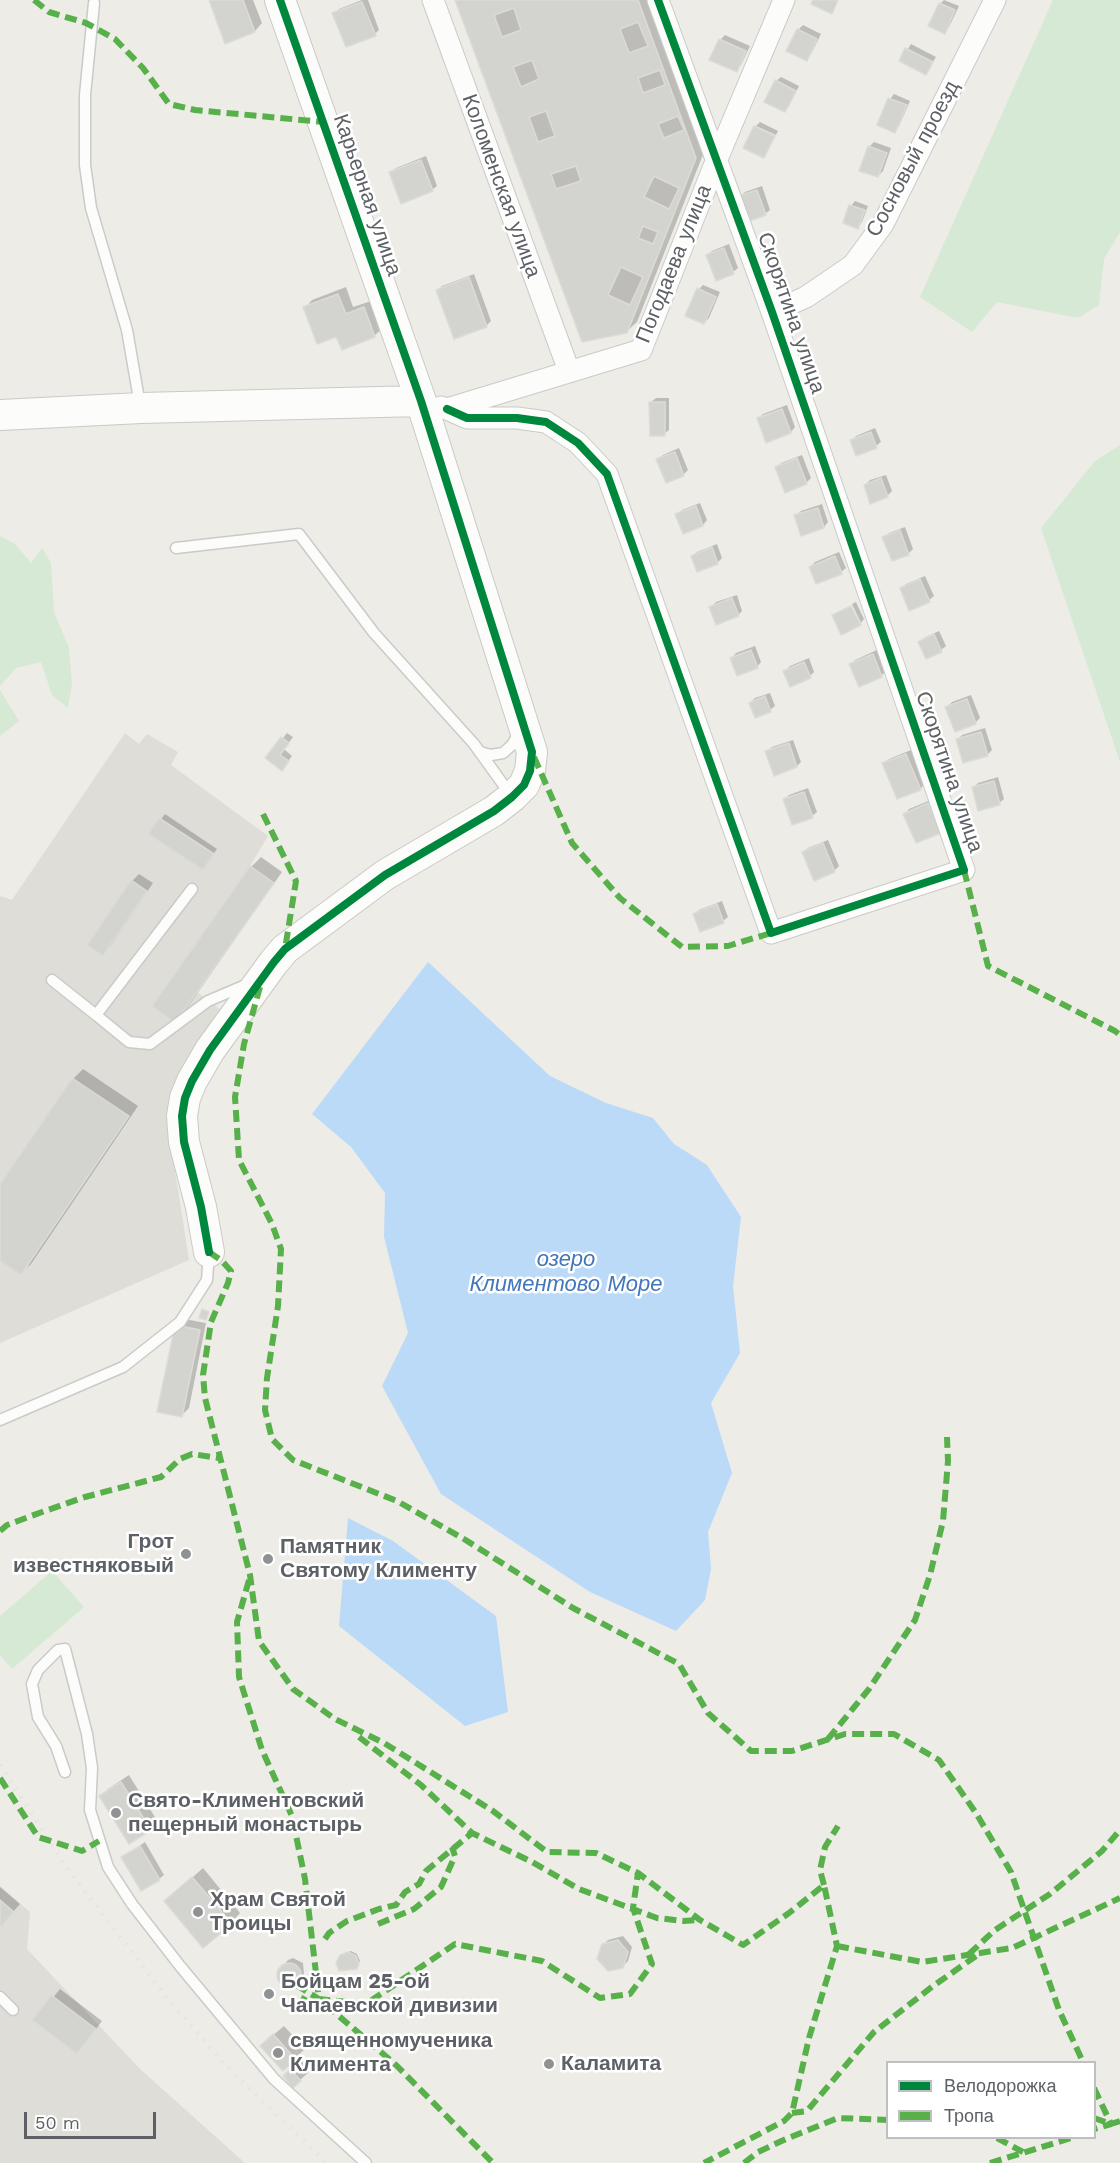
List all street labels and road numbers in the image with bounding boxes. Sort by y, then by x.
street label: Сосновый проезд [861,77,965,241]
street label: Коломенская улица [456,91,546,281]
street label: Карьерная улица [328,111,406,279]
street label: Погодаева улица [631,181,717,347]
street label: Скорятина улица [752,229,830,397]
street label: Скорятина улица [910,688,988,856]

